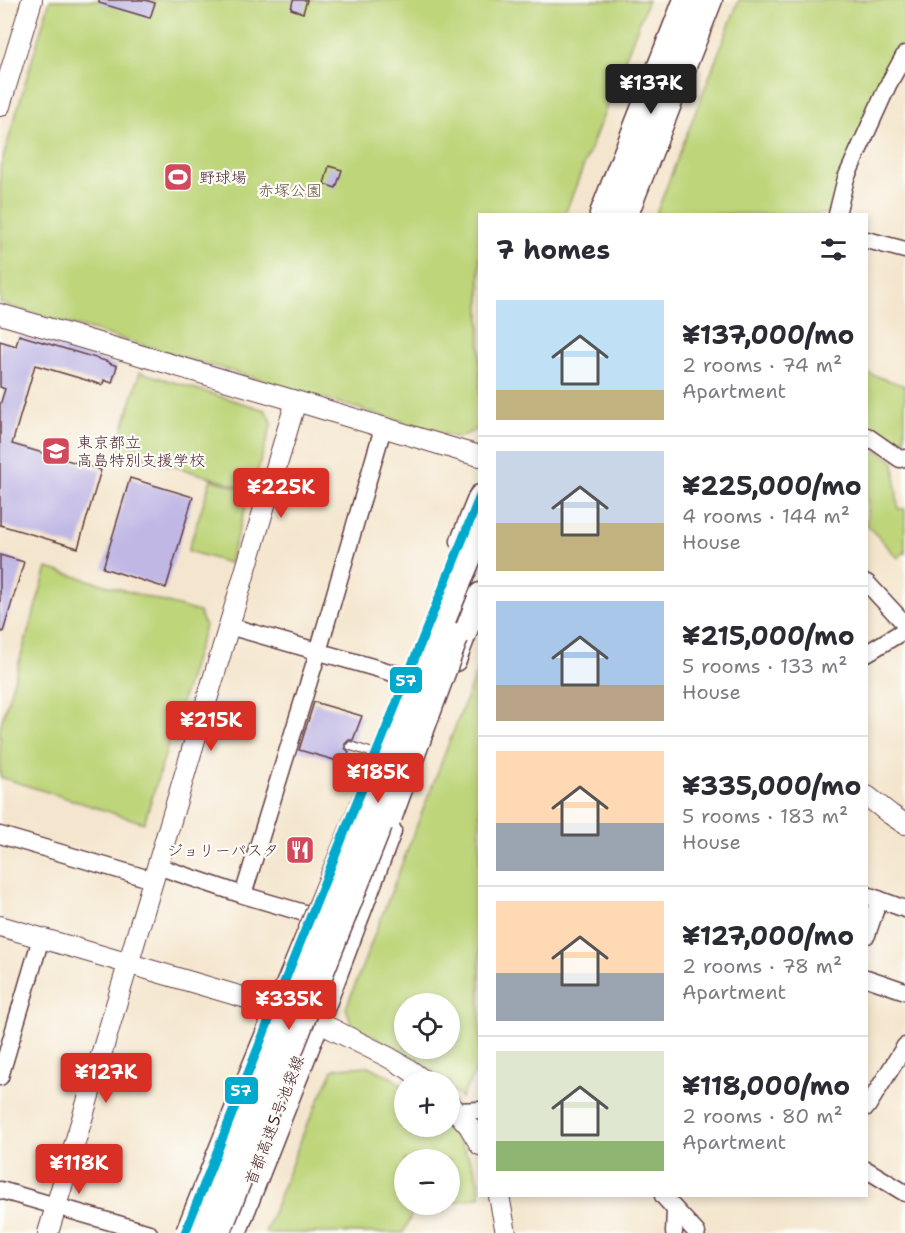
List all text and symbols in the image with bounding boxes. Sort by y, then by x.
pin: ¥137K [609,64,693,115]
text: ¥137K [619,70,683,96]
sports icon: 野球場 [162,161,194,193]
place label: 野球場 [199,167,247,188]
park label: 赤塚公園 [258,180,322,201]
text: 7 homes [496,232,610,267]
icon: filters [817,233,850,266]
text: ¥137,000/mo [682,317,855,352]
icon: home [544,324,616,396]
text: 2 rooms · 74 m² [682,352,842,378]
text: Apartment [682,378,786,404]
place label: 東京都立 高島特別支援学校 [77,432,205,471]
school or university icon: 東京都立 高島特別支援学校 [40,435,72,467]
pin: ¥225K [239,468,323,519]
text: ¥225,000/mo [682,468,862,503]
text: ¥225K [247,474,315,500]
icon: home [544,475,616,547]
text: 4 rooms · 144 m² [682,503,850,529]
text: House [682,529,741,555]
text: ¥215,000/mo [682,618,855,653]
icon: home [544,625,616,697]
text: 5 rooms · 133 m² [682,653,847,679]
line badge: 57 [389,666,423,694]
text: 57 [396,670,416,691]
text: House [682,679,741,705]
pin: ¥215K [169,701,253,752]
text: ¥215K [180,707,242,733]
pin: ¥185K [336,753,420,804]
text: ¥185K [347,759,409,785]
text: ¥335,000/mo [682,768,861,803]
icon: home [544,775,616,847]
text: 5 rooms · 183 m² [682,803,848,829]
text: House [682,829,741,855]
restaurant icon: ジョリーパスタ [284,834,316,866]
place label: ジョリーパスタ [167,840,279,861]
text: ¥127,000/mo [682,918,854,953]
icon: home [544,925,616,997]
text: 2 rooms · 78 m² [682,953,842,979]
text: Apartment [682,979,786,1005]
pin: ¥335K [247,980,331,1031]
text: ¥335K [255,986,323,1012]
map controls [394,993,460,1215]
button: locate [394,993,460,1059]
street label: 首都高速5号池袋線 [240,1052,309,1188]
pin: ¥127K [64,1053,148,1104]
text: ¥127K [75,1059,137,1085]
text: ¥118,000/mo [682,1068,850,1103]
button: + [394,1071,460,1137]
icon: home [544,1075,616,1147]
line badge: 57 [224,1076,259,1105]
text: 57 [231,1080,251,1101]
text: 2 rooms · 80 m² [682,1103,843,1129]
text: Apartment [682,1129,786,1155]
pin: ¥118K [37,1144,121,1195]
button: − [394,1149,460,1215]
text: ¥118K [50,1150,108,1176]

